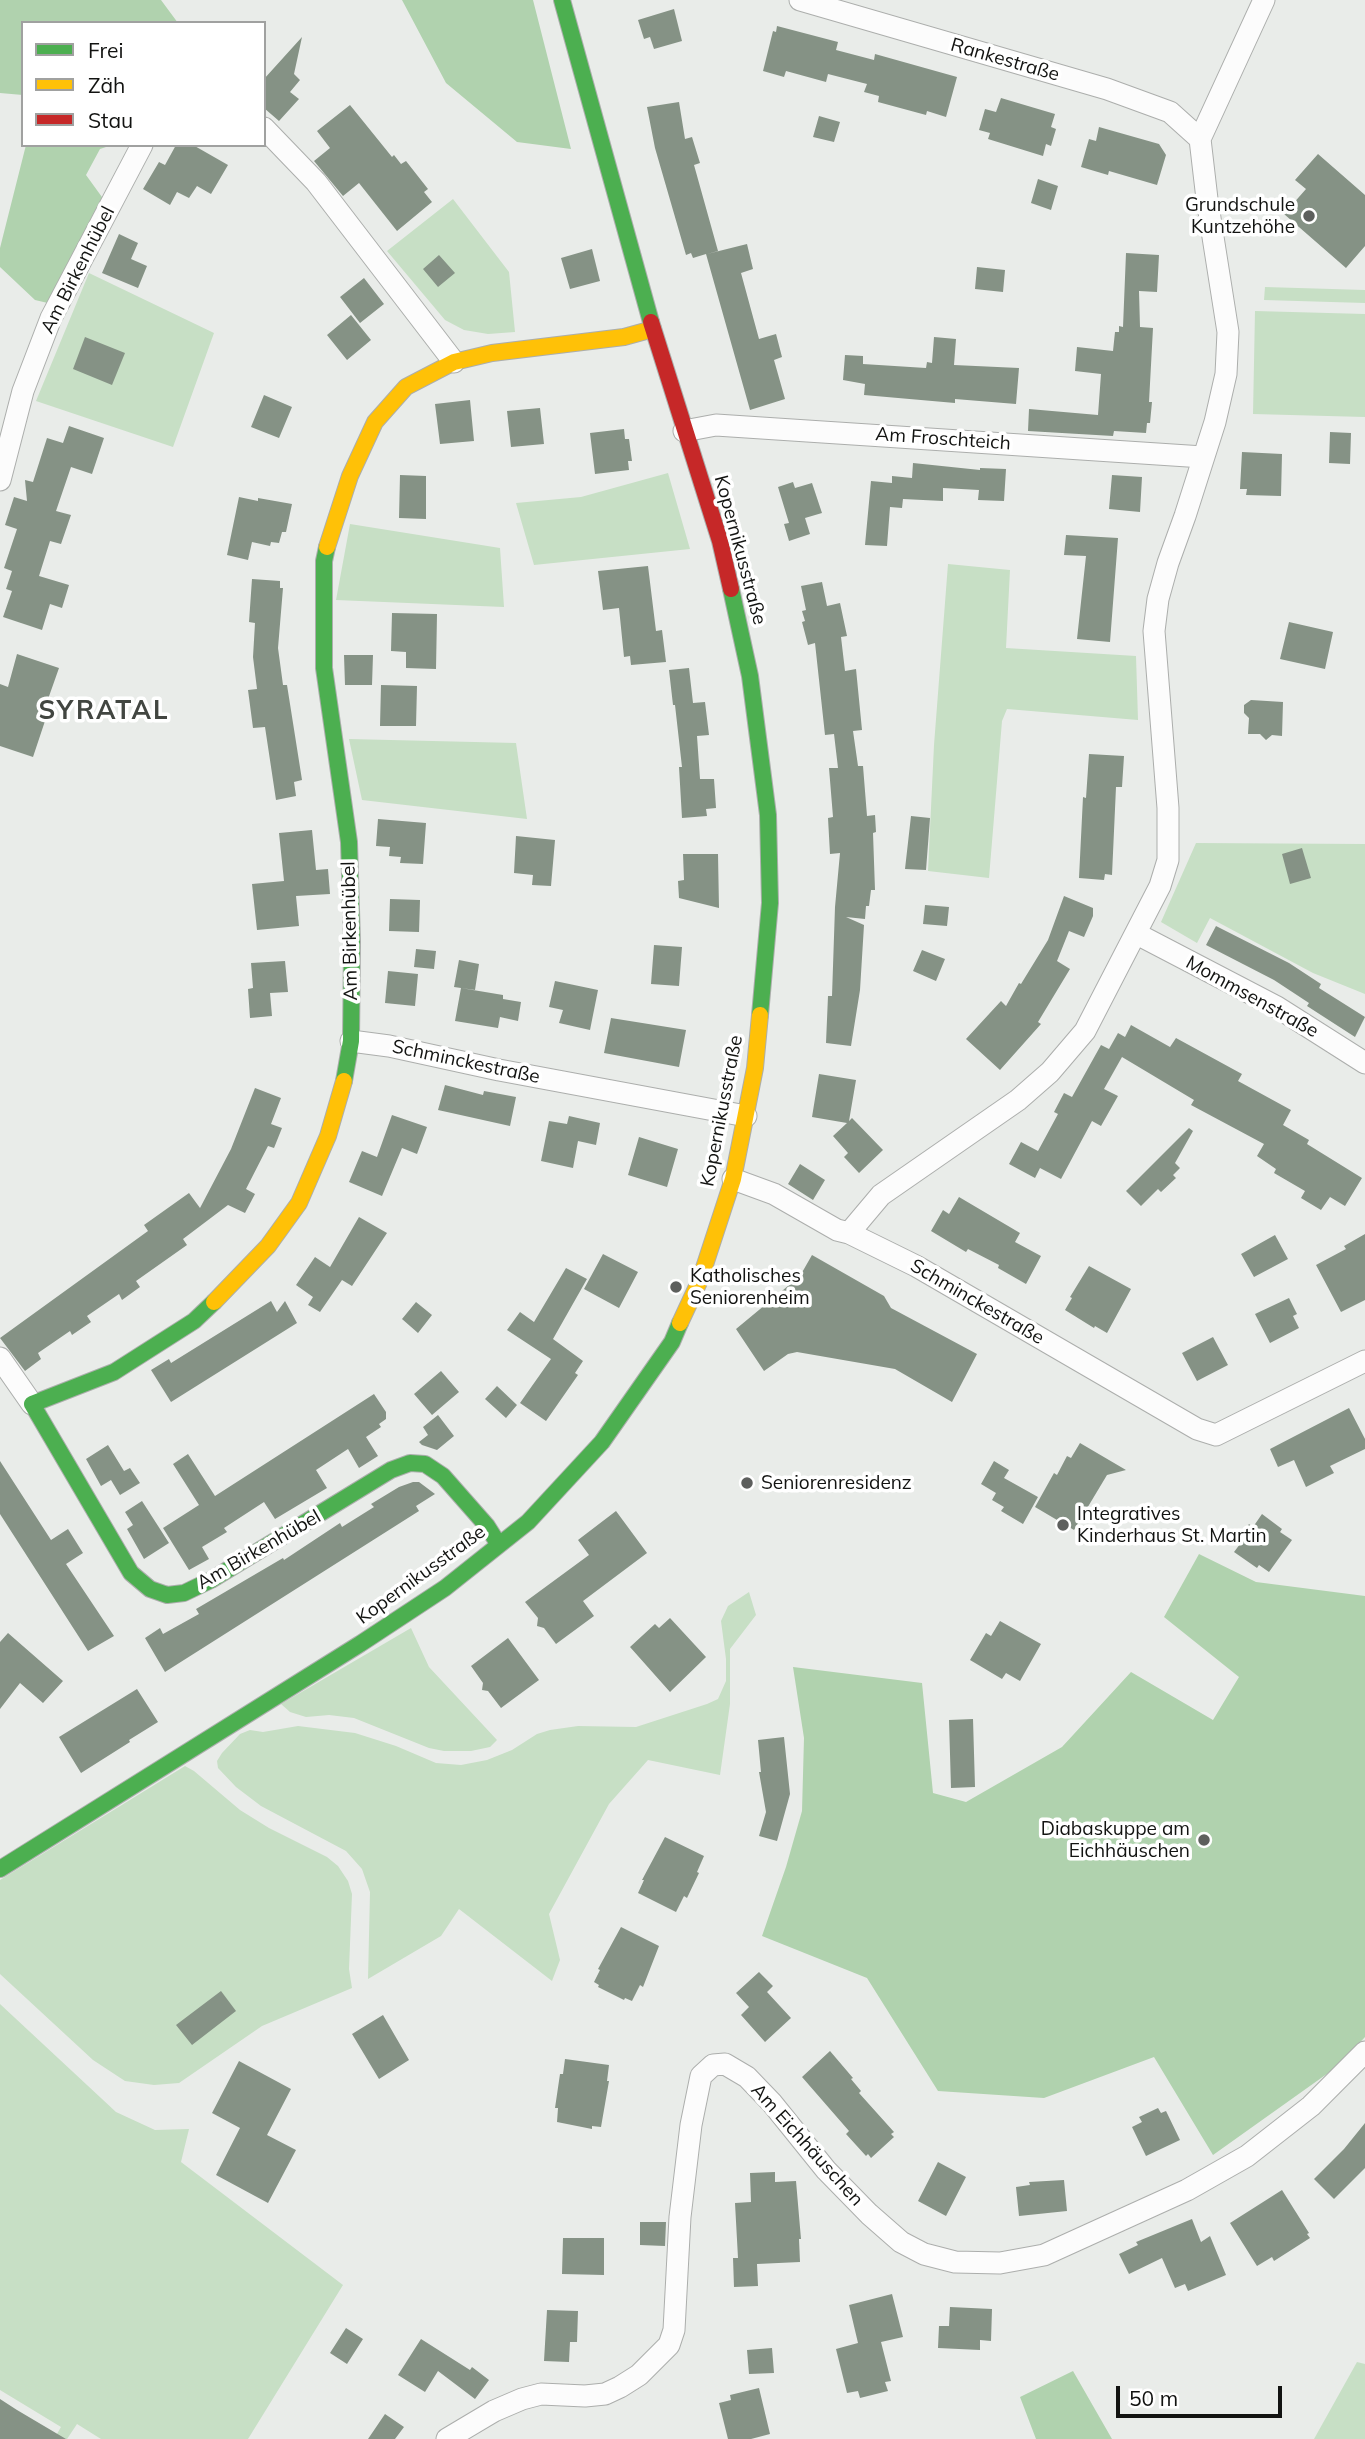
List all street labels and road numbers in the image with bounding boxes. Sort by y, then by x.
street label: Rankestraße [948,34,1062,86]
street label: Am Birkenhübel [36,203,120,337]
street label: Am Froschteich [875,423,1011,455]
street label: Kopernikusstraße [709,473,771,627]
street label: Am Birkenhübel [337,861,363,1001]
street label: Mommsenstraße [1182,951,1322,1043]
street label: Kopernikusstraße [696,1033,748,1189]
street label: Schminckestraße [390,1035,542,1089]
street label: Schminckestraße [906,1254,1048,1350]
street label: Am Birkenhübel [193,1505,325,1595]
street label: Kopernikusstraße [352,1521,490,1629]
street label: Am Eichhäuschen [746,2079,868,2211]

